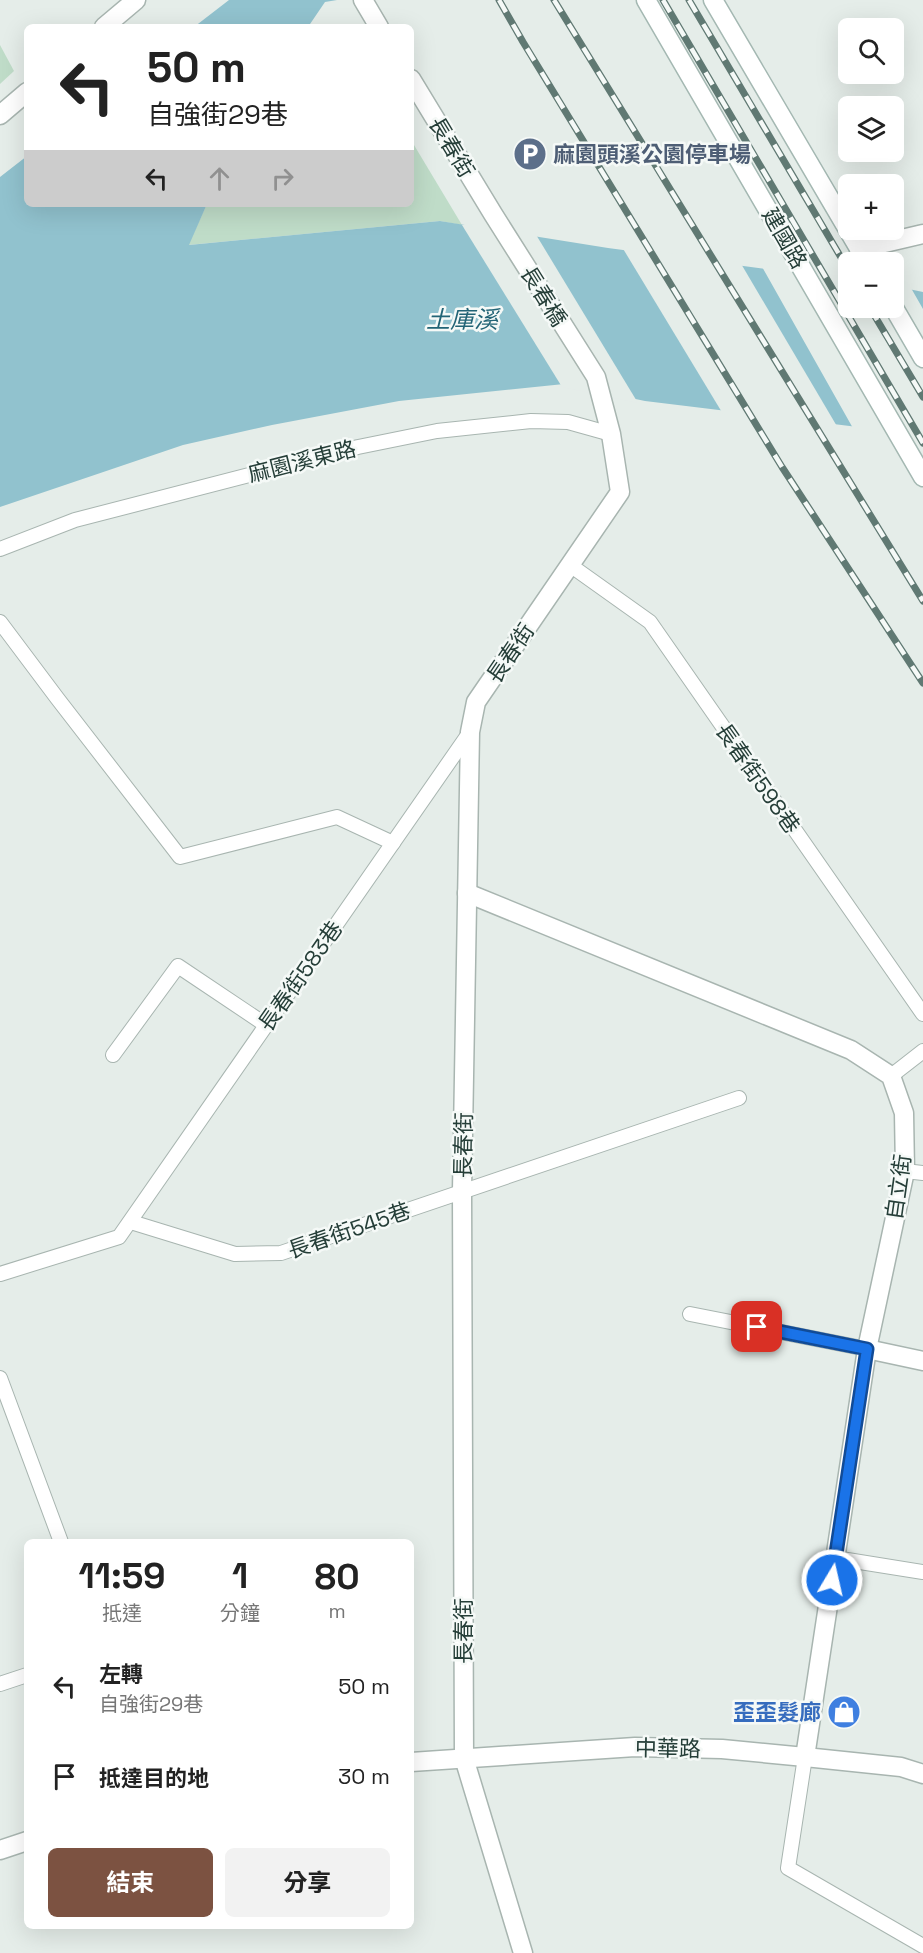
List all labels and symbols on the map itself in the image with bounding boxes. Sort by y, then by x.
street label: 長春街 [423,111,481,183]
parking icon: 麻園頭溪公園停車場 [512,136,548,172]
place label: 麻園頭溪公園停車場 [553,140,751,168]
street label: 建國路 [756,202,814,274]
street label: 長春橋 [515,261,573,331]
water label: 土庫溪 [426,304,501,335]
street label: 麻園溪東路 [245,434,359,488]
street label: 長春街 [480,618,540,688]
street label: 長春街598巷 [710,717,806,839]
street label: 長春街583巷 [252,915,348,1037]
street label: 長春街 [448,1112,478,1178]
street label: 自立街 [880,1152,916,1222]
street label: 長春街545巷 [284,1196,414,1264]
pin [731,1301,782,1352]
position arrow [800,1548,864,1612]
street label: 長春街 [449,1598,477,1664]
shop icon: 歪歪髮廊 [826,1694,862,1730]
place label: 歪歪髮廊 [733,1698,821,1726]
street label: 中華路 [635,1733,701,1763]

